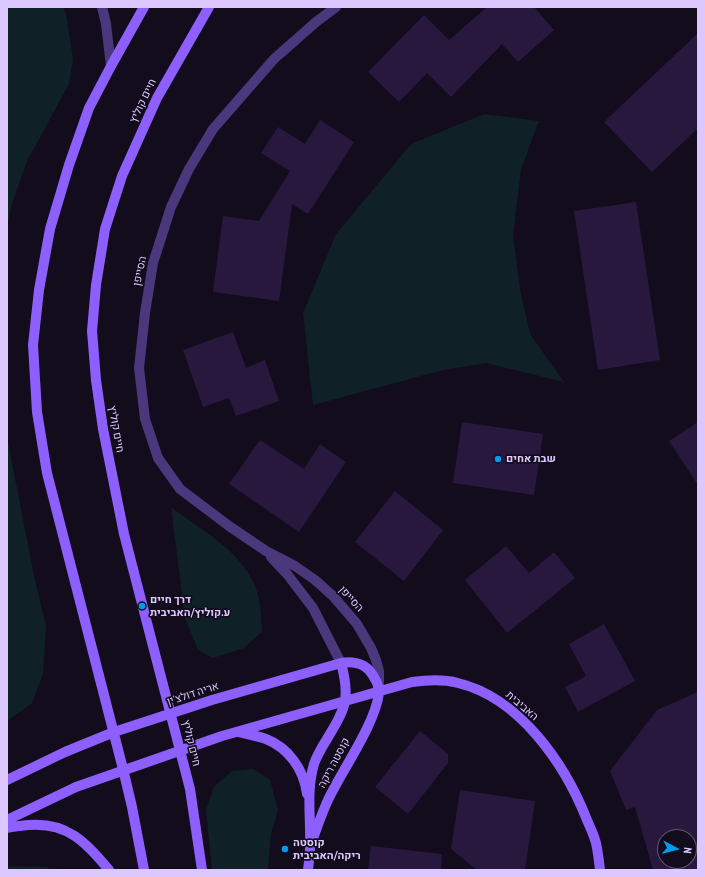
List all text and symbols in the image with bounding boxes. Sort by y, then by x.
street label: חיים קוליץ [127,77,159,125]
street label: הסייפן [130,255,150,287]
street label: חיים קוליץ [105,404,127,454]
place label: שבת אחים [506,452,556,466]
marker: שבת אחים [493,454,503,464]
street label: הסייפן [336,583,366,615]
place label: דרך חיים ע.קוליץ/האביבית [150,593,230,619]
marker: דרך חיים ע.קוליץ/האביבית [137,601,147,611]
street label: אריה דולצ'ין [165,679,221,709]
street label: האביבית [503,688,541,724]
street label: חיים קוליץ [179,718,203,768]
street label: קוסטה ריקה [315,736,353,790]
north arrow [657,829,697,869]
place label: קוסטה ריקה/האביבית [293,836,361,862]
marker: קוסטה ריקה/האביבית [280,844,290,854]
text: N [681,847,695,854]

